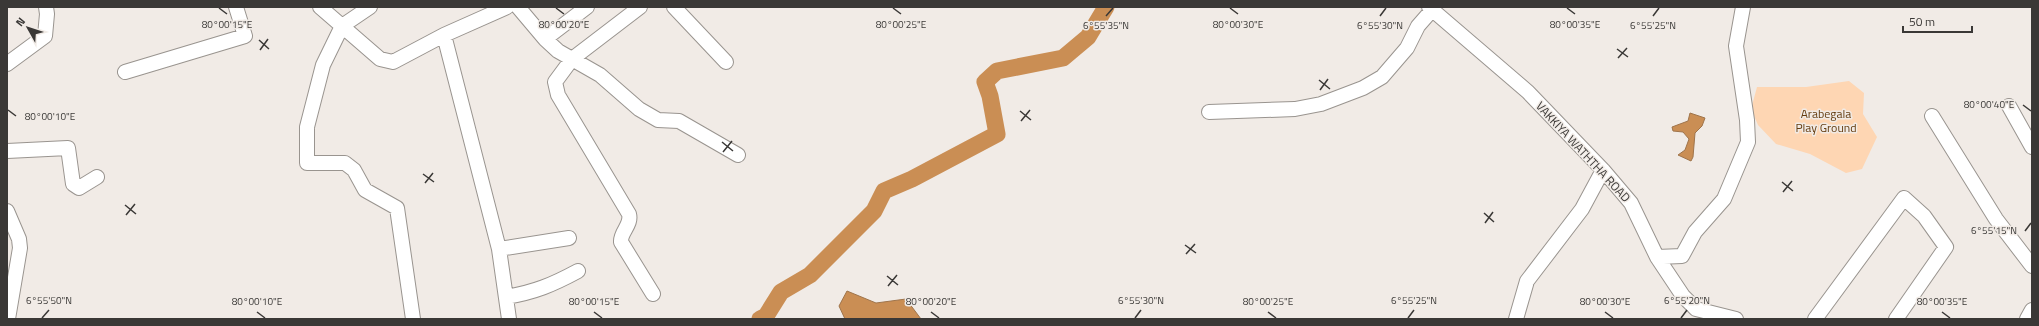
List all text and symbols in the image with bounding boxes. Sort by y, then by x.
north arrow [8,8,48,48]
scale bar [1903,8,1972,34]
text: 50 m [1909,12,1935,31]
text: N [12,14,29,30]
text: 80°00'15"E [202,17,253,32]
text: 80°00'20"E [539,17,590,32]
text: 80°00'25"E [876,17,927,32]
text: 80°00'30"E [1213,17,1264,32]
text: 80°00'35"E [1550,17,1601,32]
text: 6°55'35"N [1083,18,1129,33]
text: 6°55'30"N [1357,18,1403,33]
text: 6°55'25"N [1630,18,1676,33]
street label: VAKKIYA WATHTHA ROAD [1532,97,1635,206]
text: 80°00'40"E [1964,97,2015,112]
park label: Arabegala Play Ground [1795,104,1857,137]
text: 80°00'10"E [25,109,76,124]
text: 6°55'15"N [1971,223,2017,238]
text: 6°55'50"N [26,293,72,308]
text: 6°55'30"N [1118,293,1164,308]
text: 6°55'25"N [1391,293,1437,308]
text: 6°55'20"N [1664,293,1710,308]
text: 80°00'10"E [232,294,283,309]
text: 80°00'15"E [569,294,620,309]
text: 80°00'20"E [906,294,957,309]
text: 80°00'25"E [1243,294,1294,309]
text: 80°00'30"E [1580,294,1631,309]
text: 80°00'35"E [1917,294,1968,309]

